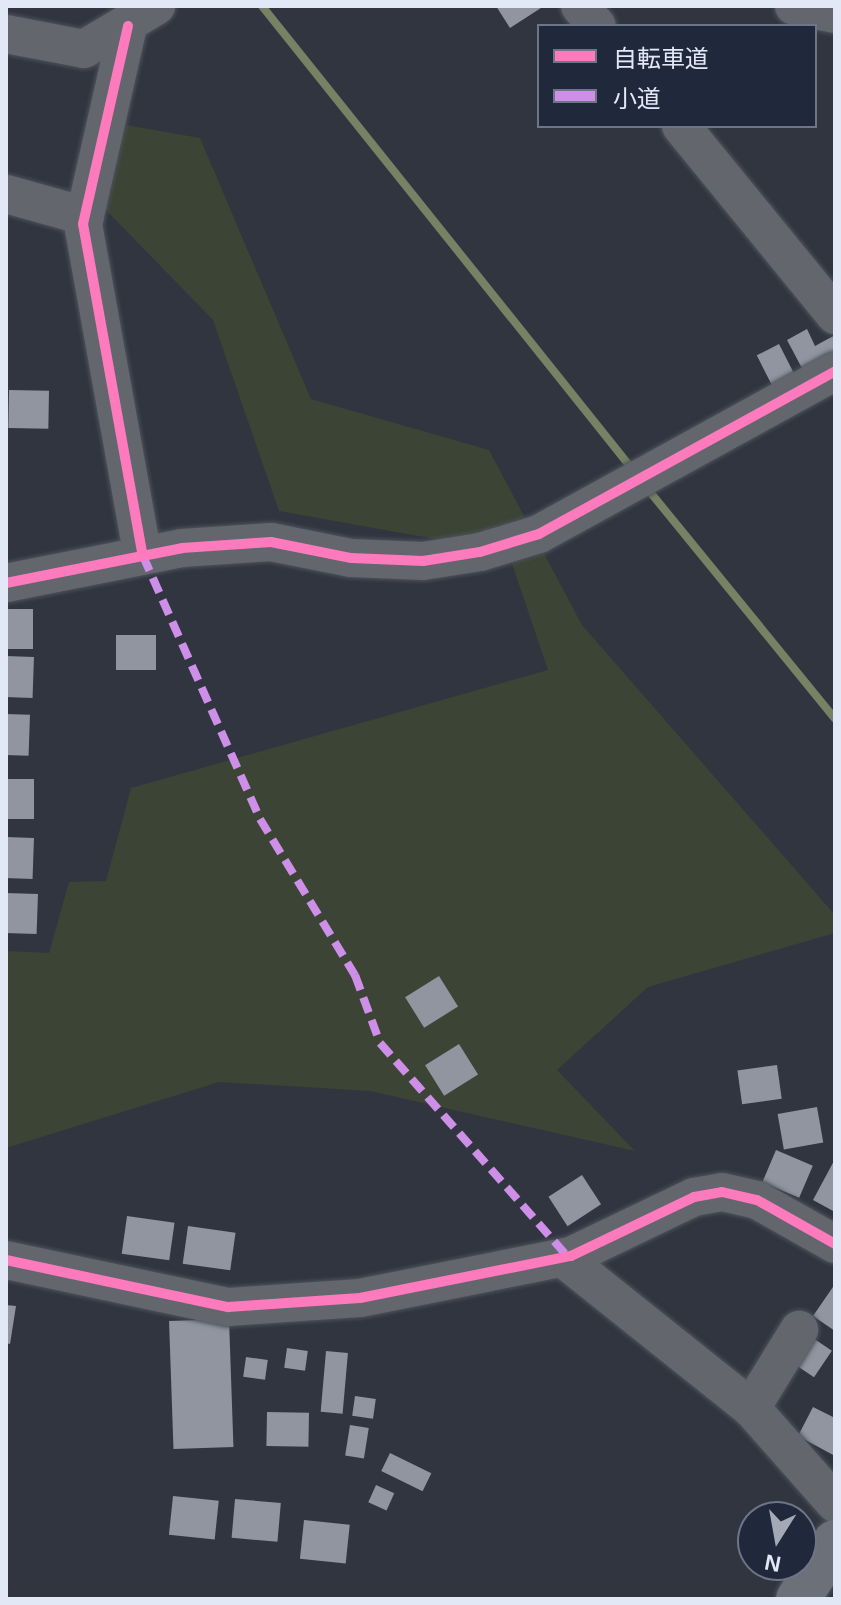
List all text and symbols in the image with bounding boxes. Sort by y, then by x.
legend [537,24,817,128]
text: 自転車道 [613,45,709,72]
text: 小道 [613,85,661,112]
north arrow [737,1501,817,1581]
text: N [763,1549,783,1577]

